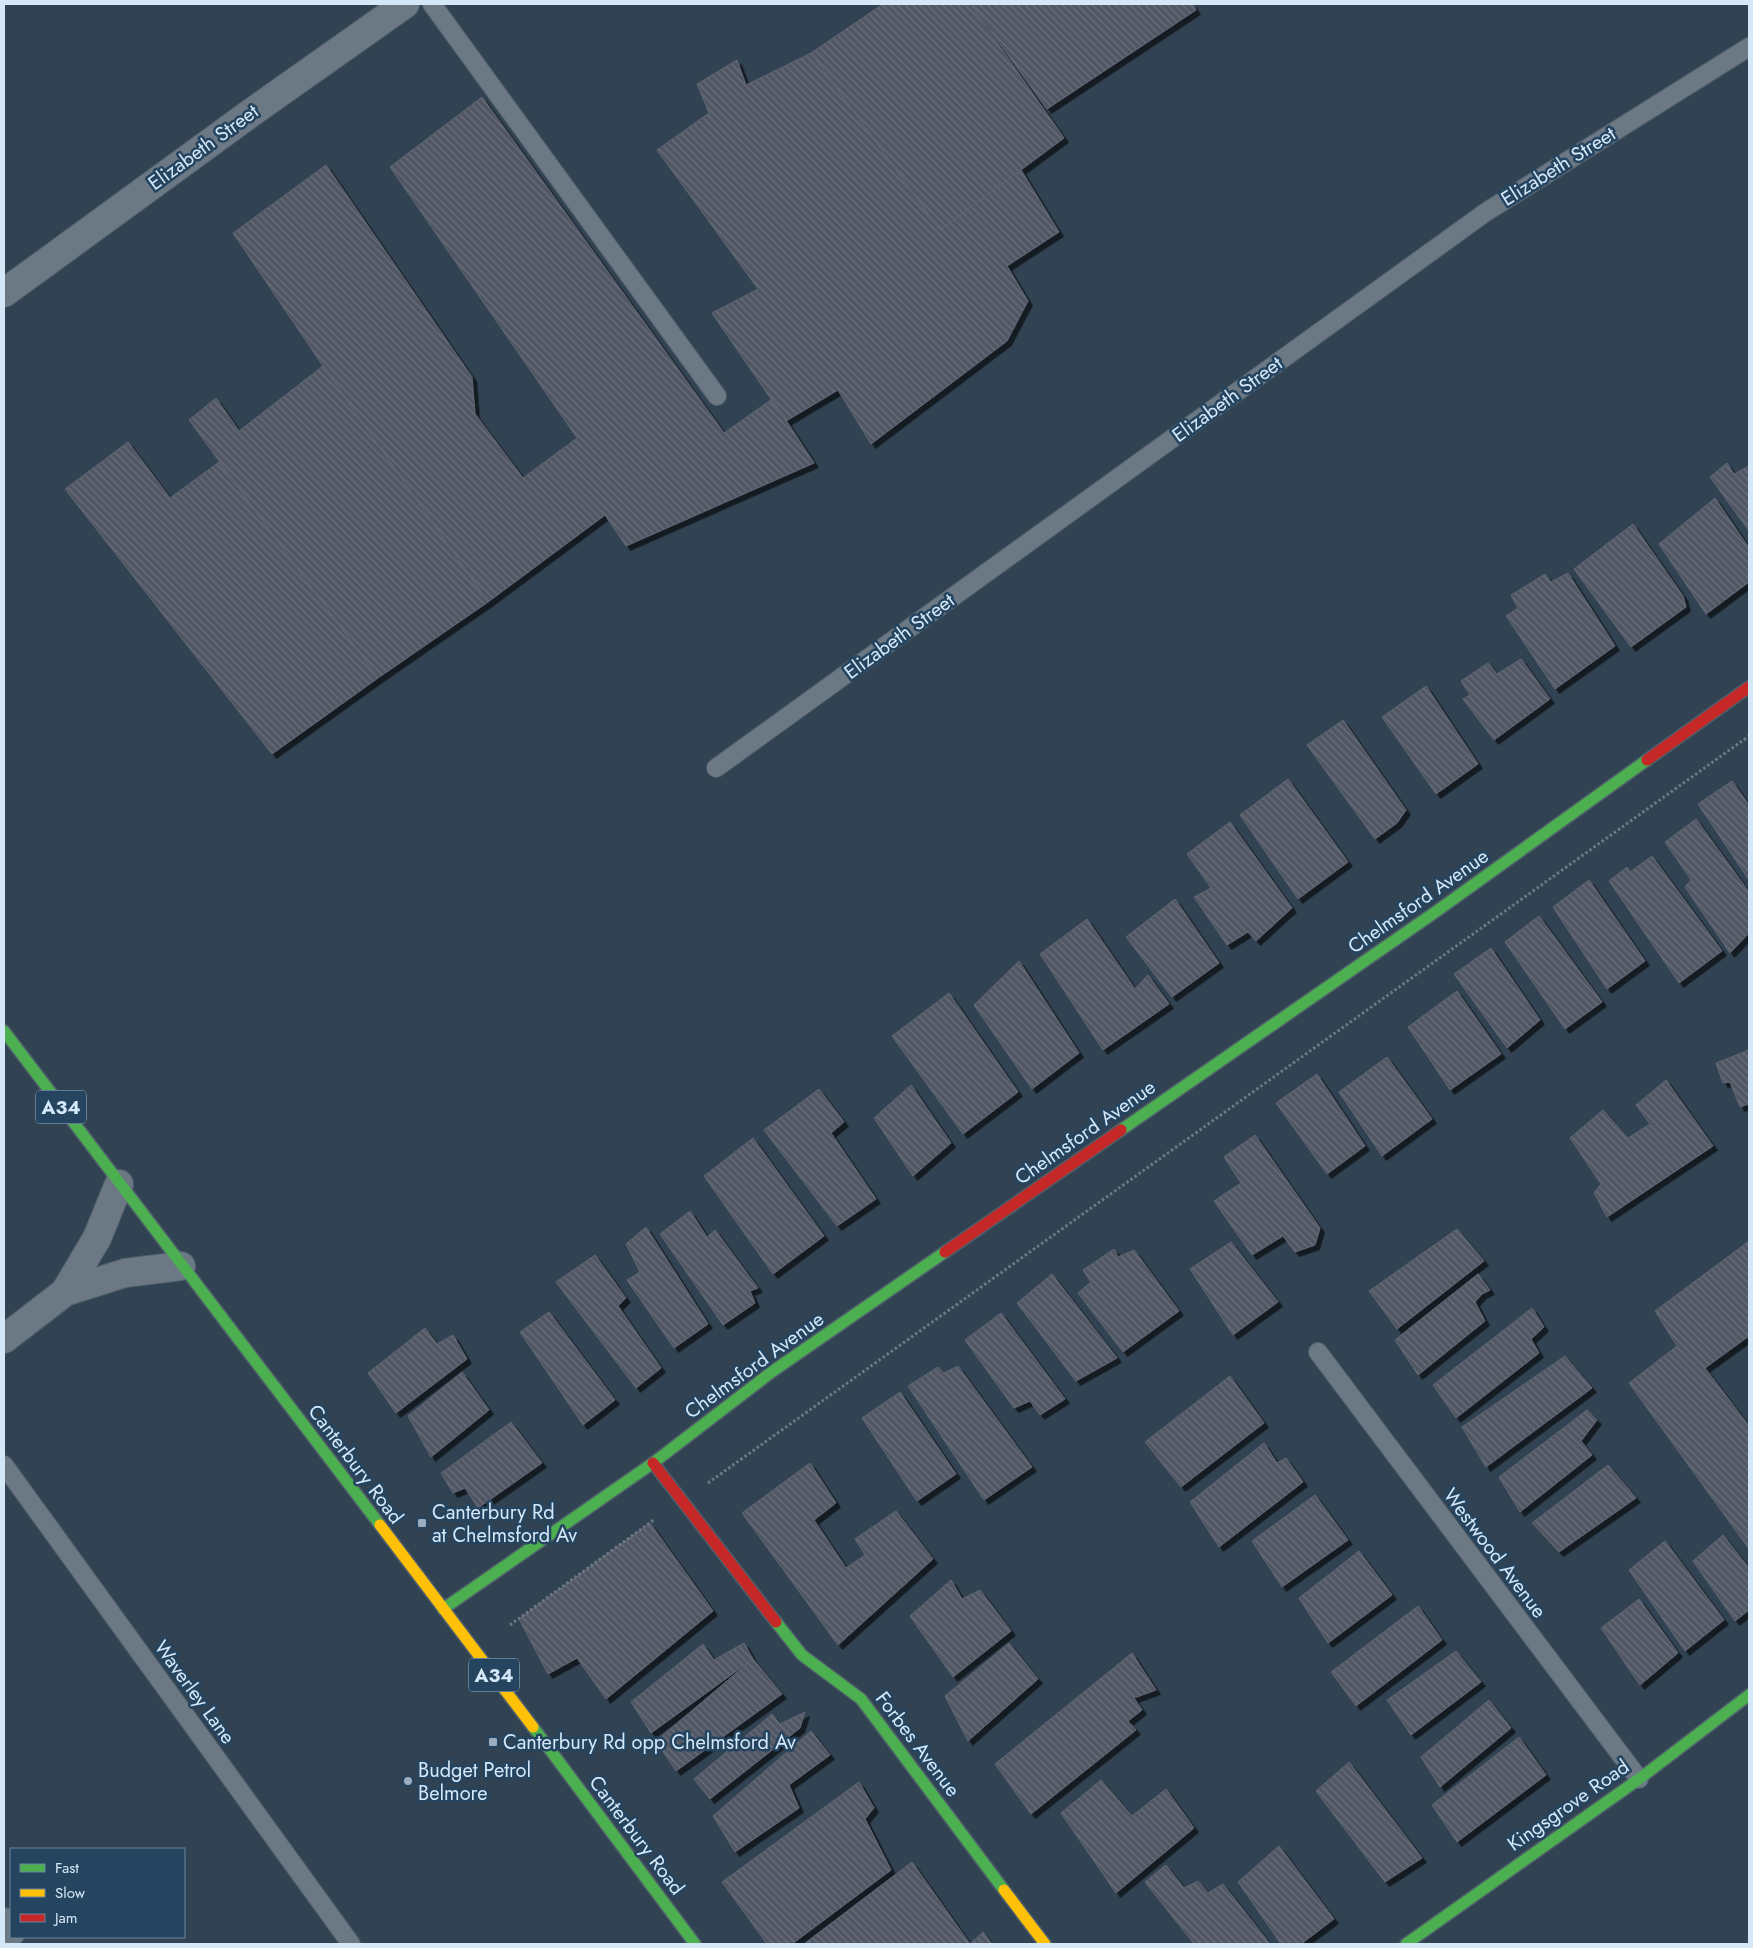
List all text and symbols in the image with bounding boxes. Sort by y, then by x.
street label: Elizabeth Street [142,97,265,197]
street label: Elizabeth Street [1495,119,1621,213]
street label: Elizabeth Street [1166,349,1289,449]
street label: Elizabeth Street [838,586,961,686]
street label: Chelmsford Avenue [1342,842,1495,961]
street label: Chelmsford Avenue [1009,1073,1162,1192]
road number: A34 [36,1090,86,1124]
street label: Chelmsford Avenue [679,1305,830,1426]
street label: Canterbury Road [301,1398,410,1530]
street label: Westwood Avenue [1436,1482,1553,1624]
place label: Canterbury Rd at Chelmsford Av [432,1498,577,1550]
marker: Canterbury Rd at Chelmsford Av [416,1517,428,1529]
street label: Waverley Lane [147,1634,242,1750]
road number: A34 [469,1658,519,1692]
street label: Forbes Avenue [868,1686,967,1803]
place label: Canterbury Rd opp Chelmsford Av [503,1728,796,1757]
marker: Canterbury Rd opp Chelmsford Av [487,1736,499,1748]
street label: Kingsgrove Road [1501,1753,1635,1858]
place label: Budget Petrol Belmore [418,1756,531,1808]
street label: Canterbury Road [582,1769,691,1901]
marker: Budget Petrol Belmore [402,1775,414,1787]
legend [10,1848,185,1938]
text: Fast [55,1857,79,1879]
text: Slow [55,1882,86,1904]
text: Jam [53,1907,78,1929]

